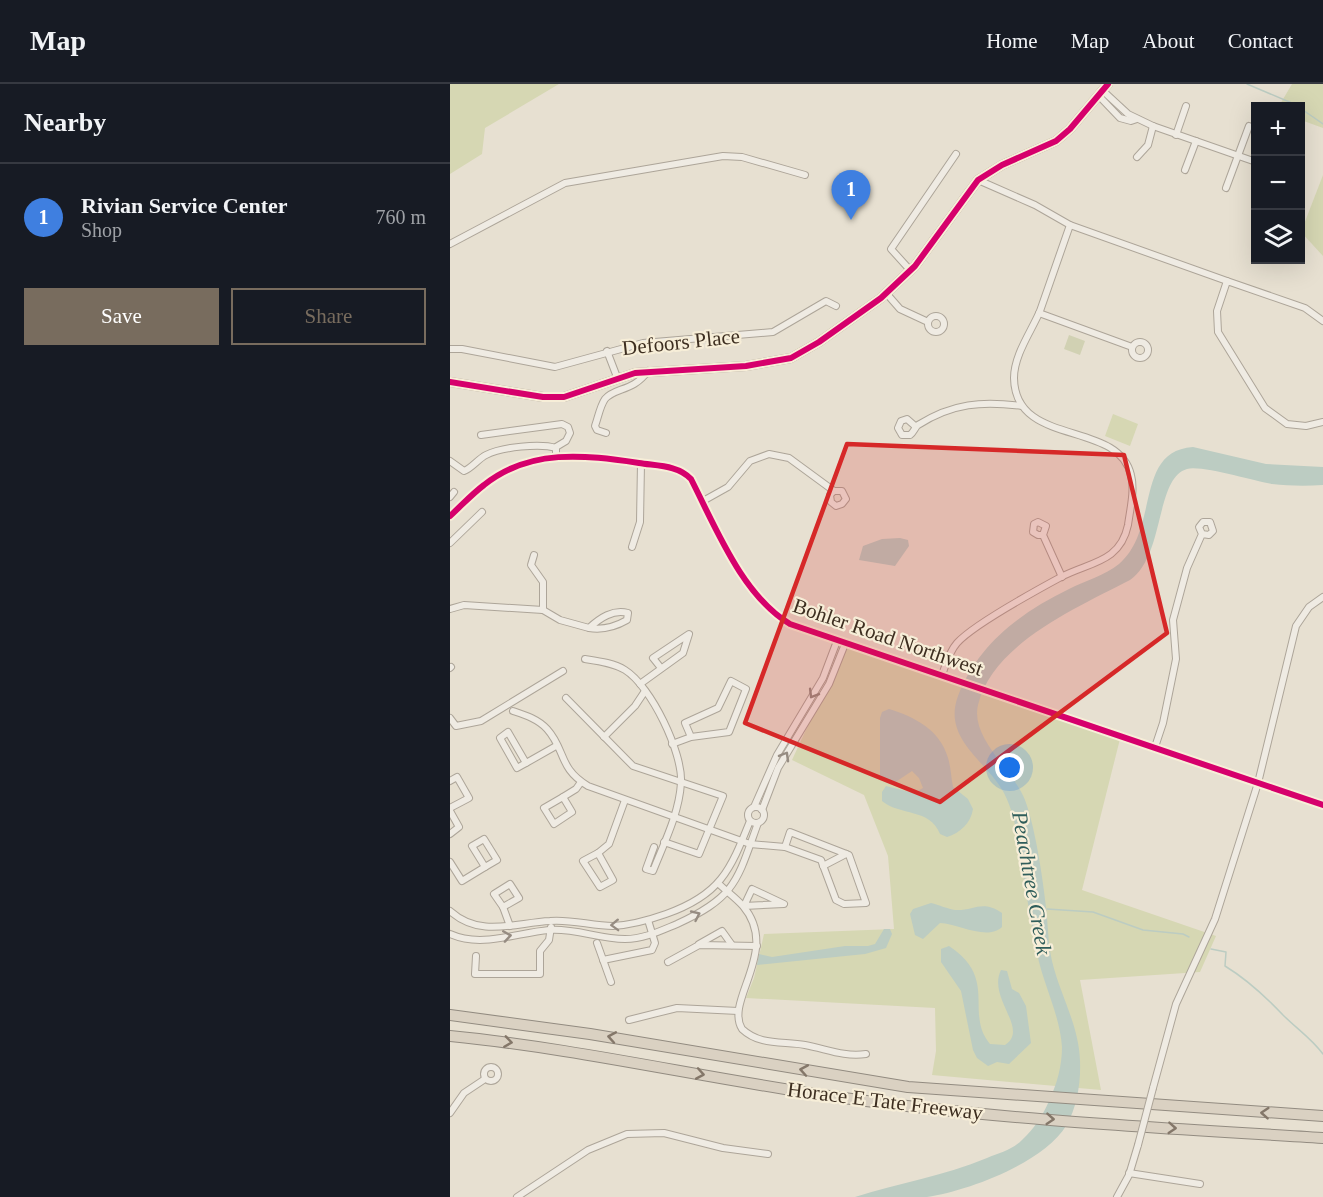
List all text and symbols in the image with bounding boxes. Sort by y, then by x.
text: Map [30,25,86,56]
text: Home [986,29,1038,53]
text: Map [1071,29,1109,53]
text: About [1142,29,1195,53]
text: Contact [1228,29,1293,53]
map controls [1251,102,1305,264]
button: + [1251,102,1305,156]
text: Nearby [24,108,106,137]
button: − [1251,156,1305,210]
pin: 1 [832,170,870,220]
text: Rivian Service Center [81,193,288,218]
text: 1 [39,206,49,228]
text: 760 m [375,206,426,228]
button: layers [1251,210,1305,264]
text: Shop [81,219,122,241]
button: Save [24,288,219,345]
button: Share [231,288,426,345]
street label: Defoors Place [621,324,741,360]
street label: Bohler Road Northwest [790,593,986,681]
one-way arrow [809,688,821,698]
one-way arrow [778,752,789,762]
your location [995,753,1024,782]
water label: Peachtree Creek [1007,808,1057,958]
one-way arrow [690,910,701,922]
one-way arrow [611,919,620,931]
one-way arrow [502,930,512,943]
one-way arrow [607,1032,616,1044]
one-way arrow [504,1036,513,1048]
one-way arrow [799,1065,808,1077]
one-way arrow [695,1067,705,1080]
street label: Horace E Tate Freeway [786,1077,985,1125]
one-way arrow [1260,1106,1269,1119]
one-way arrow [1045,1112,1054,1125]
one-way arrow [1167,1122,1176,1135]

